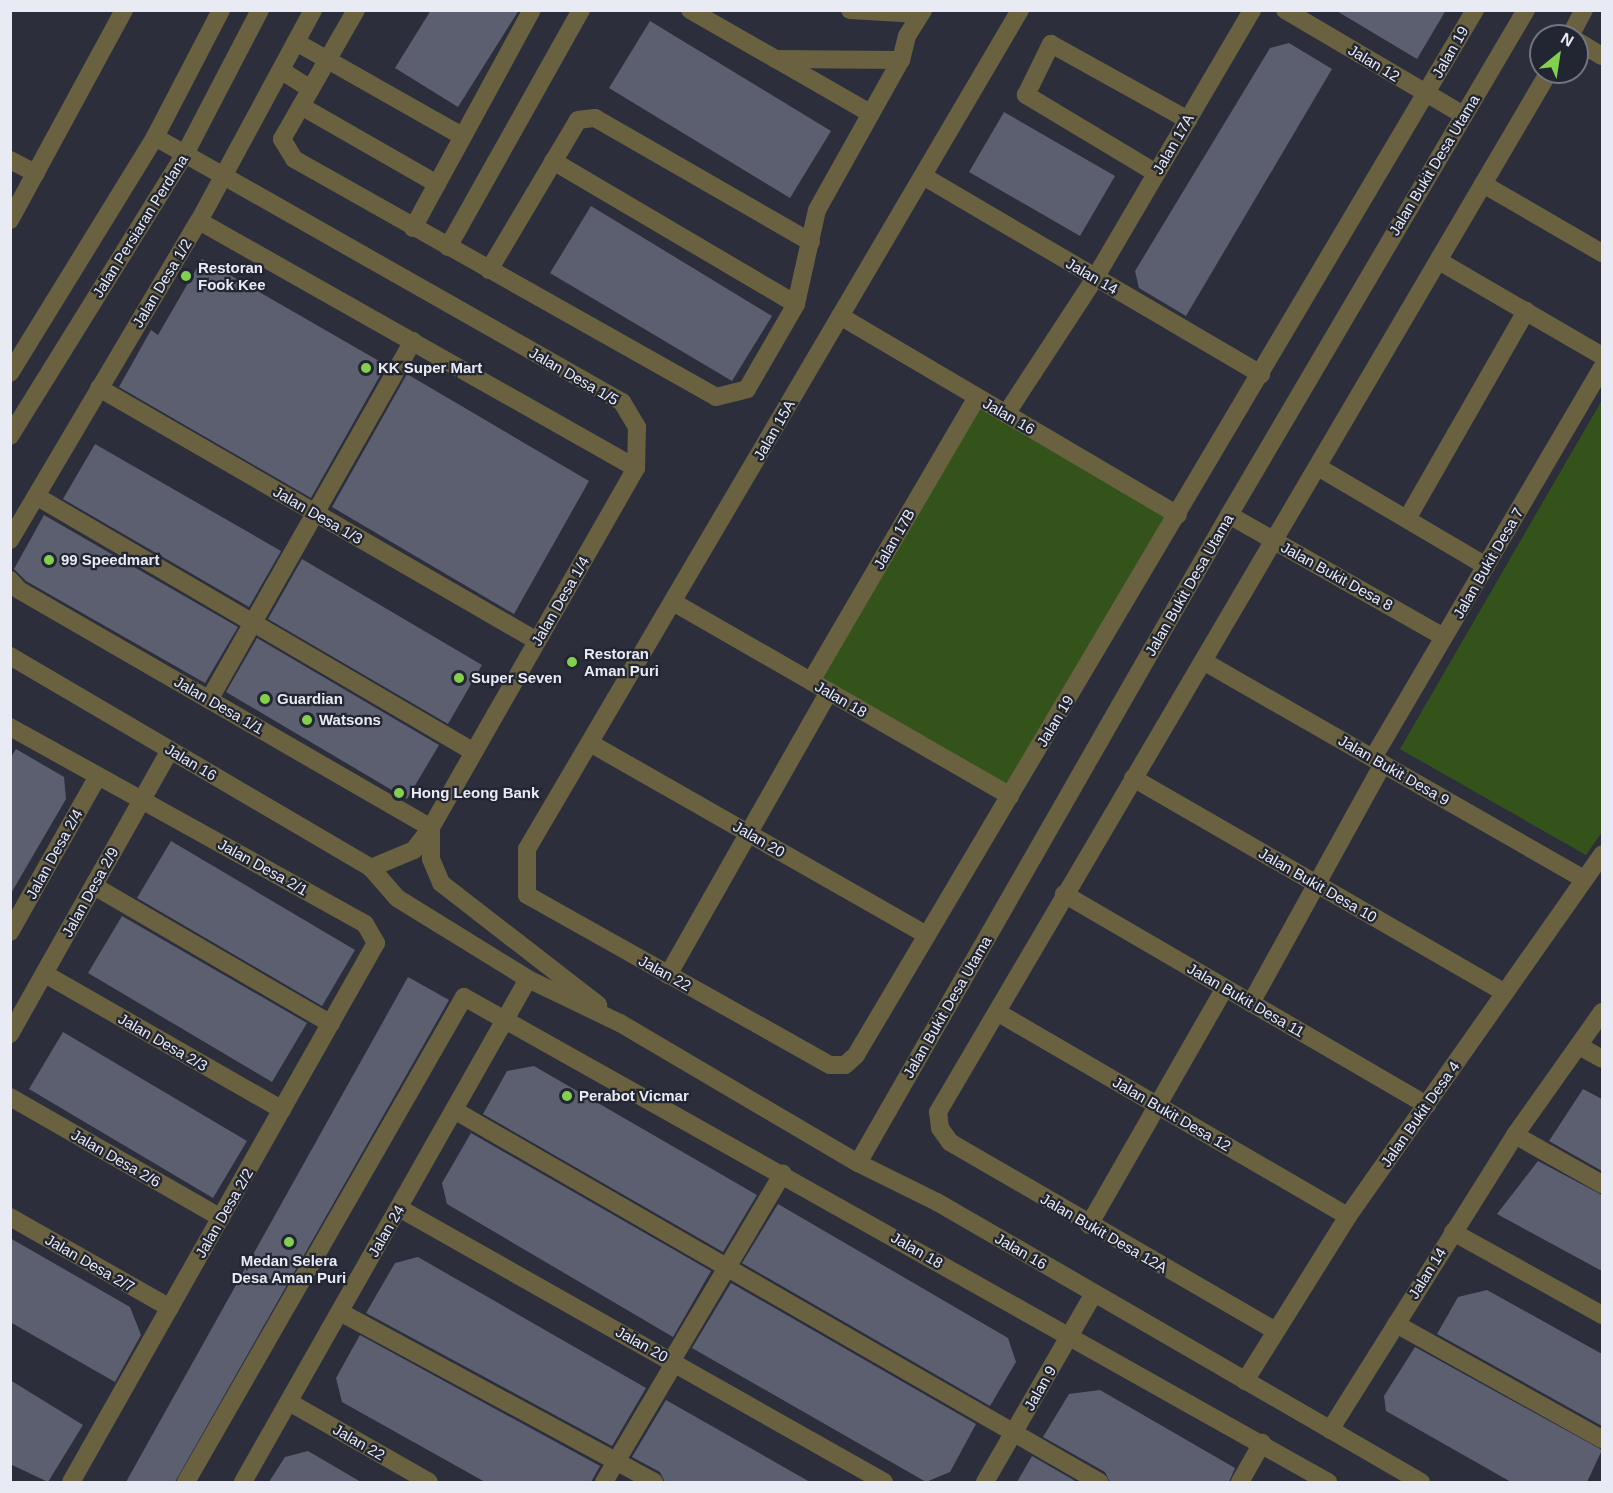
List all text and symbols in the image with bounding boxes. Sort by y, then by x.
street label: Jalan 19 [1428,23,1472,81]
north arrow [1529,24,1589,84]
text: N [1558,29,1577,50]
street label: Jalan 12 [1345,41,1403,85]
street label: Jalan Bukit Desa Utama [1385,91,1483,239]
street label: Jalan 17A [1149,111,1197,177]
street label: Jalan Persiaran Perdana [89,151,191,301]
street label: Jalan Desa 1/2 [129,235,195,331]
street label: Jalan 14 [1063,254,1121,298]
place label: Restoran Fook Kee [198,258,266,293]
marker: Restoran Fook Kee [179,269,193,283]
street label: Jalan Desa 1/5 [526,343,622,409]
place label: KK Super Mart [378,359,482,377]
marker: KK Super Mart [359,361,373,375]
street label: Jalan 16 [980,394,1038,438]
street label: Jalan 15A [750,397,798,463]
street label: Jalan Desa 1/3 [270,482,366,548]
street label: Jalan Bukit Desa 7 [1449,504,1527,622]
street label: Jalan 17B [870,506,918,572]
street label: Jalan Bukit Desa Utama [1141,511,1237,659]
street label: Jalan Bukit Desa 8 [1278,538,1396,614]
place label: 99 Speedmart [61,551,159,569]
marker: 99 Speedmart [42,553,56,567]
street label: Jalan Desa 1/4 [527,553,593,649]
place label: Restoran Aman Puri [584,644,659,679]
marker: Restoran Aman Puri [565,655,579,669]
place label: Super Seven [471,669,562,687]
marker: Super Seven [452,671,466,685]
street label: Jalan Desa 1/1 [171,672,267,738]
street label: Jalan 18 [812,677,870,721]
place label: Guardian [277,690,343,708]
marker: Guardian [258,692,272,706]
street label: Jalan 19 [1033,692,1077,750]
place label: Watsons [319,711,381,729]
marker: Watsons [300,713,314,727]
street label: Jalan Bukit Desa 9 [1335,731,1453,809]
street label: Jalan 16 [162,740,220,784]
place label: Hong Leong Bank [411,784,539,802]
marker: Hong Leong Bank [392,786,406,800]
street label: Jalan Desa 2/4 [22,806,86,902]
street label: Jalan 20 [730,817,788,861]
street label: Jalan Desa 2/1 [215,835,311,899]
street label: Jalan Desa 2/9 [58,844,122,940]
street label: Jalan Bukit Desa 10 [1256,844,1380,926]
street label: Jalan Bukit Desa Utama [899,933,995,1081]
street label: Jalan 22 [636,951,694,995]
street label: Jalan Bukit Desa 11 [1184,959,1308,1041]
street label: Jalan Desa 2/3 [115,1009,211,1075]
street label: Jalan Bukit Desa 4 [1377,1058,1463,1170]
street label: Jalan Bukit Desa 12 [1110,1073,1234,1155]
place label: Perabot Vicmar [579,1087,689,1105]
marker: Perabot Vicmar [560,1089,574,1103]
street label: Jalan Desa 2/6 [68,1125,164,1191]
street label: Jalan Desa 2/2 [191,1165,257,1261]
street label: Jalan Bukit Desa 12A [1037,1189,1171,1277]
street label: Jalan 24 [364,1202,408,1260]
street label: Jalan 18 [888,1228,946,1272]
street label: Jalan 16 [992,1229,1050,1273]
street label: Jalan Desa 2/7 [42,1230,138,1296]
marker: Medan Selera Desa Aman Puri [282,1235,296,1249]
street label: Jalan 14 [1404,1244,1450,1302]
place label: Medan Selera Desa Aman Puri [231,1251,347,1286]
street label: Jalan 20 [613,1322,671,1366]
street label: Jalan 9 [1020,1363,1060,1413]
street label: Jalan 22 [330,1420,388,1464]

